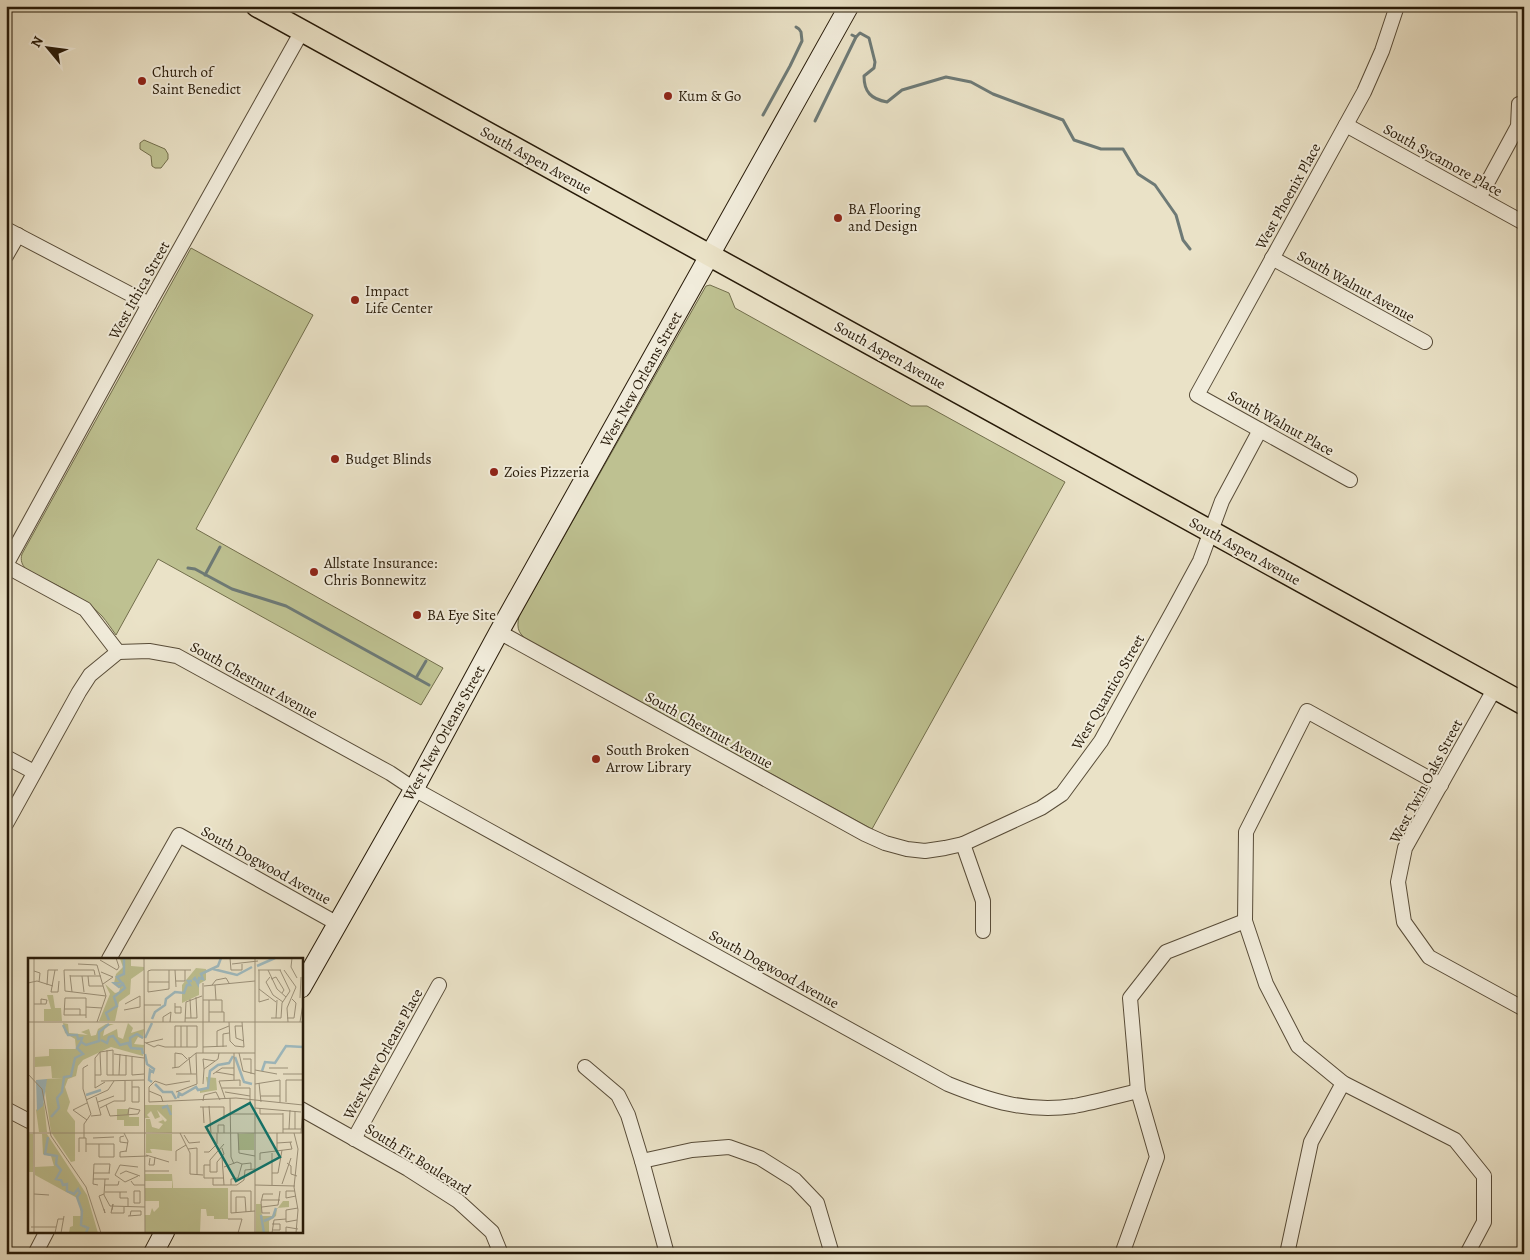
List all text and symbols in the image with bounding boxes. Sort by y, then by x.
north arrow [22,22,72,72]
text: N [26,33,48,51]
place label: Church of Saint Benedict [152,62,241,99]
marker: Church of Saint Benedict [136,75,148,87]
place label: Kum & Go [678,86,741,106]
marker: Kum & Go [662,90,674,102]
street label: South Sycamore Place [1380,119,1506,201]
street label: South Aspen Avenue [477,121,596,199]
street label: West Phoenix Place [1250,139,1326,253]
place label: BA Flooring and Design [848,199,921,236]
marker: BA Flooring and Design [832,212,844,224]
street label: West Ithica Street [103,237,174,343]
street label: South Walnut Avenue [1294,245,1419,327]
place label: Impact Life Center [365,281,433,318]
marker: Impact Life Center [349,294,361,306]
street label: West New Orleans Street [595,308,687,451]
street label: South Aspen Avenue [831,316,950,394]
street label: South Walnut Place [1224,385,1338,461]
place label: Budget Blinds [345,449,431,469]
marker: Budget Blinds [329,453,341,465]
place label: Zoies Pizzeria [504,462,589,482]
marker: Zoies Pizzeria [488,466,500,478]
street label: South Aspen Avenue [1186,512,1305,590]
place label: Allstate Insurance: Chris Bonnewitz [323,553,438,590]
marker: Allstate Insurance: Chris Bonnewitz [308,566,320,578]
place label: BA Eye Site [427,605,496,625]
marker: BA Eye Site [411,609,423,621]
street label: West Quantico Street [1066,631,1149,754]
street label: South Chestnut Avenue [187,637,322,724]
street label: West New Orleans Street [398,662,490,805]
street label: South Chestnut Avenue [642,687,777,774]
street label: West Twin Oaks Street [1384,715,1467,847]
place label: South Broken Arrow Library [605,740,692,777]
marker: South Broken Arrow Library [590,753,602,765]
street label: South Dogwood Avenue [197,821,335,909]
street label: South Dogwood Avenue [705,925,843,1013]
inset map [28,958,302,1232]
street label: West New Orleans Place [338,985,427,1124]
street label: South Fir Boulevard [361,1118,476,1200]

